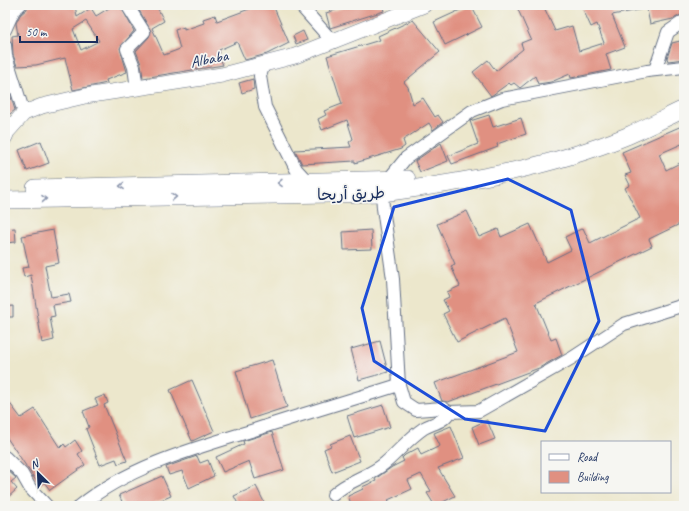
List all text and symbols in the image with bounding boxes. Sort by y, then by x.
scale bar [20,18,97,44]
text: 50 m [26,24,48,40]
street label: Albaba [189,45,231,72]
one-way arrow [277,178,283,187]
one-way arrow [119,182,125,190]
street label: طريق أريحا [317,183,385,205]
one-way arrow [171,193,177,201]
one-way arrow [41,195,47,203]
legend [541,441,671,493]
text: Road [577,449,599,465]
north arrow [18,453,58,493]
text: N [28,455,42,472]
text: Building [577,469,609,485]

